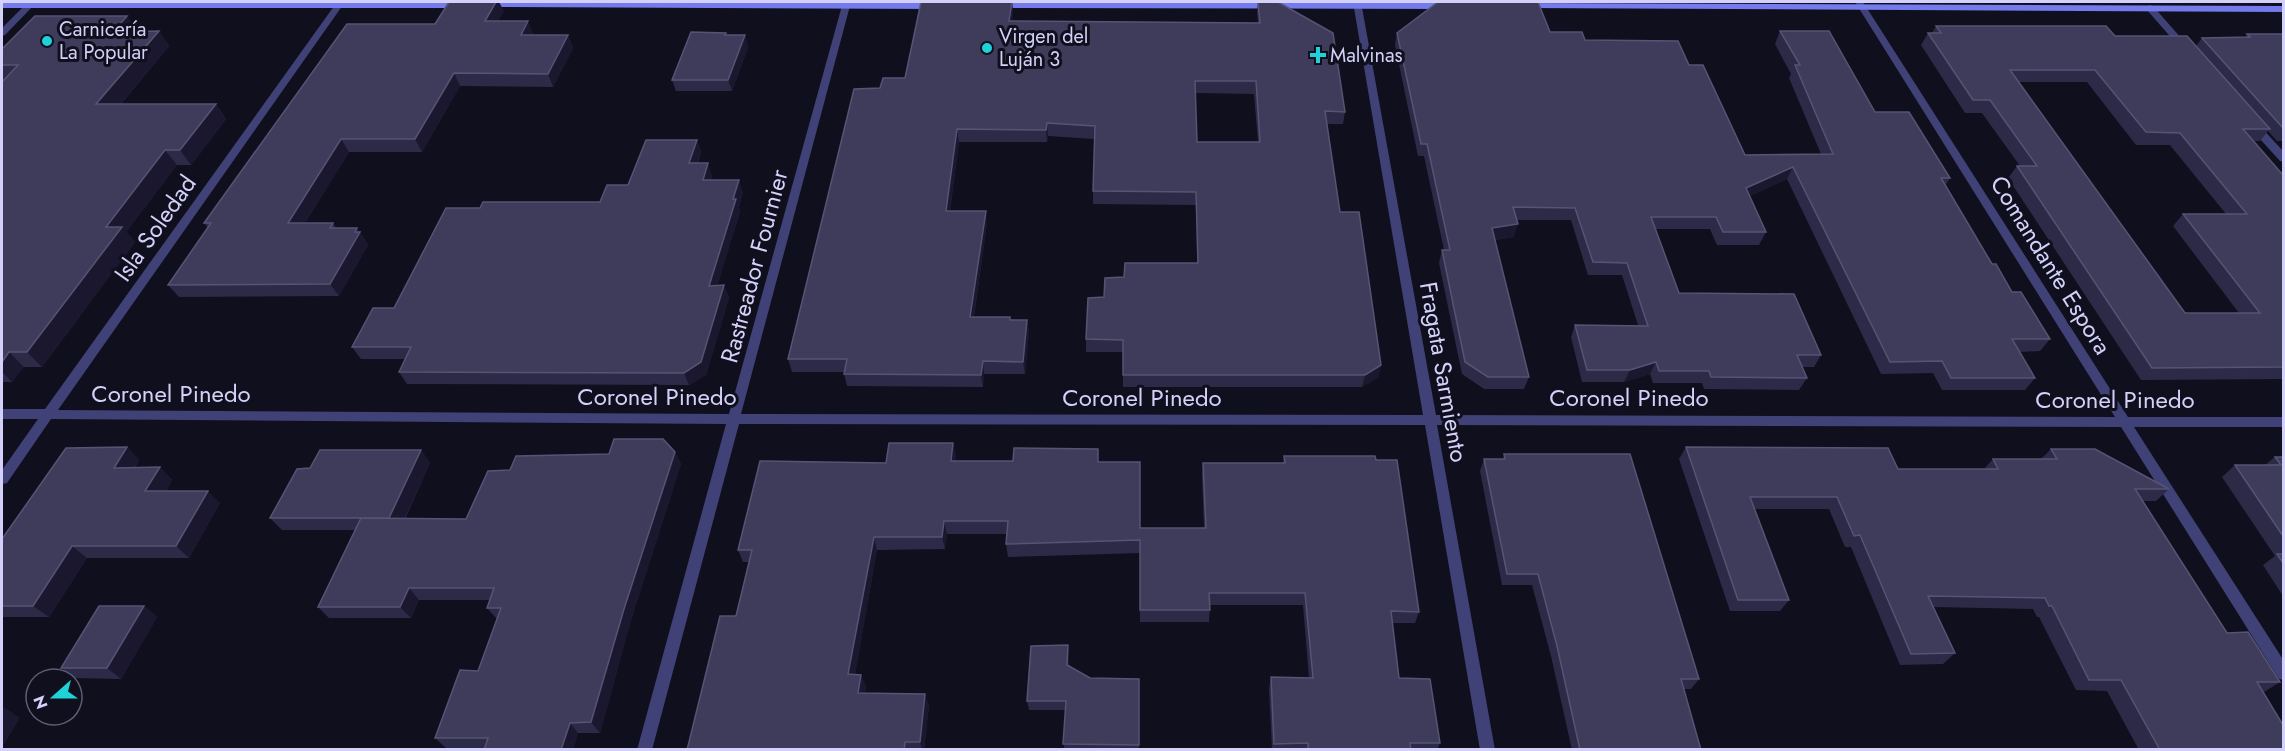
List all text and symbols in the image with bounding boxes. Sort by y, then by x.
place label: Carnicería La Popular [59,15,148,67]
place label: Virgen del Luján 3 [999,22,1088,74]
marker: Carnicería La Popular [40,34,54,48]
marker: Virgen del Luján 3 [980,41,994,55]
place label: Malvinas [1330,41,1403,70]
marker: Malvinas [1311,48,1325,62]
street label: Rastreador Fournier [711,165,797,367]
street label: Isla Soledad [105,168,205,288]
street label: Comandante Espora [1982,169,2120,361]
street label: Fragata Sarmiento [1411,279,1477,465]
street label: Coronel Pinedo [91,376,251,411]
street label: Coronel Pinedo [577,379,737,414]
street label: Coronel Pinedo [1062,380,1222,415]
street label: Coronel Pinedo [1549,380,1709,415]
street label: Coronel Pinedo [2035,382,2195,417]
north arrow [24,667,84,727]
text: N [27,692,53,712]

